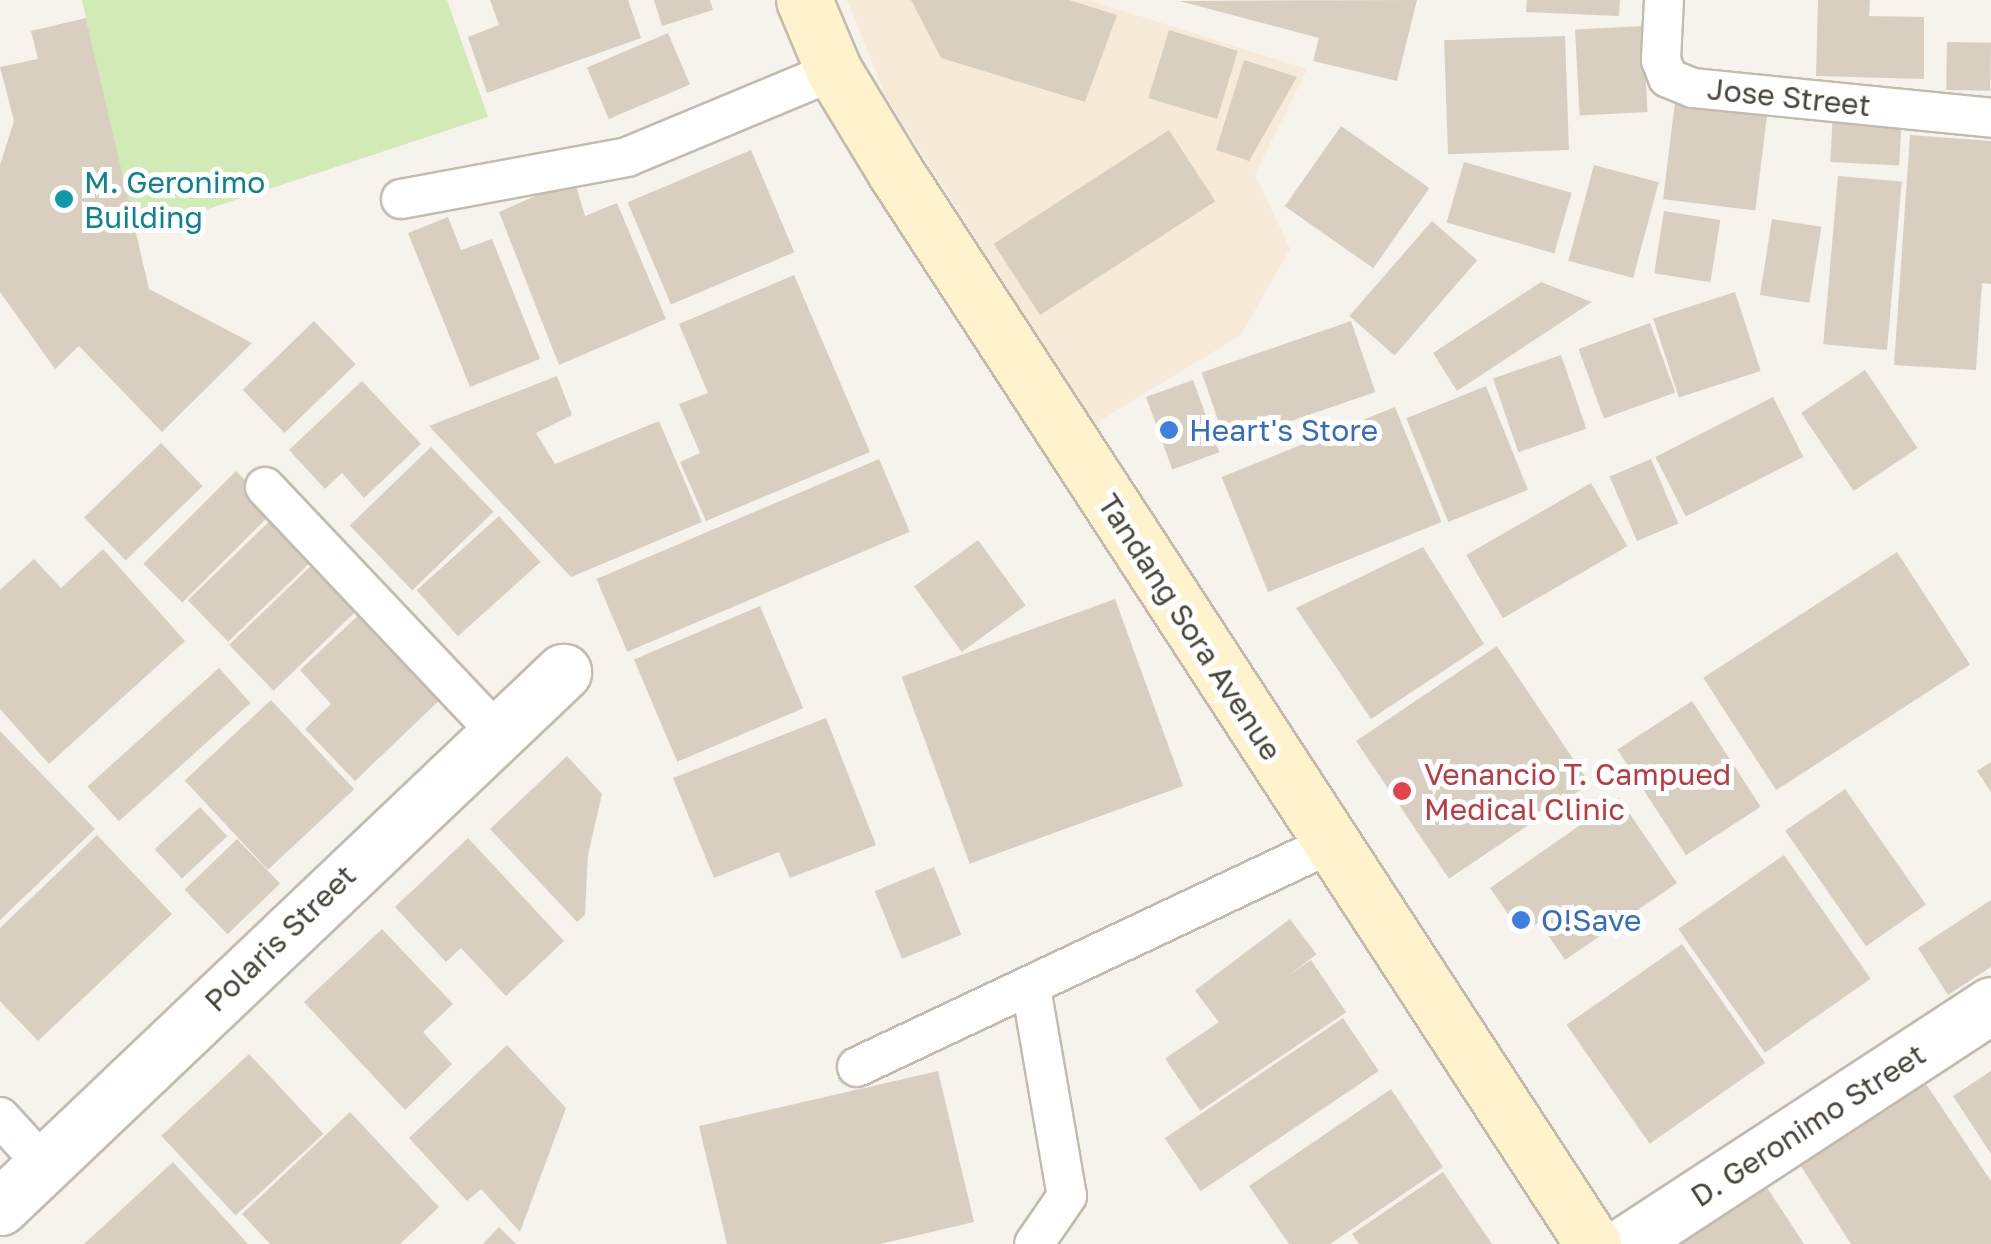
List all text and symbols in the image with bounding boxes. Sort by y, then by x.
street label: Jose Street [1705,71,1873,123]
place label: M. Geronimo Building [84,164,265,234]
marker: M. Geronimo Building [53,188,75,210]
place label: Heart's Store [1189,412,1378,448]
marker: Heart's Store [1158,419,1180,441]
street label: Tandang Sora Avenue [1090,487,1290,767]
place label: Venancio T. Campued Medical Clinic [1424,756,1731,826]
marker: Venancio T. Campued Medical Clinic [1389,778,1415,804]
street label: Polaris Street [197,857,363,1019]
place label: O!Save [1541,902,1641,938]
marker: O!Save [1510,909,1532,931]
street label: D. Geronimo Street [1684,1036,1932,1214]

